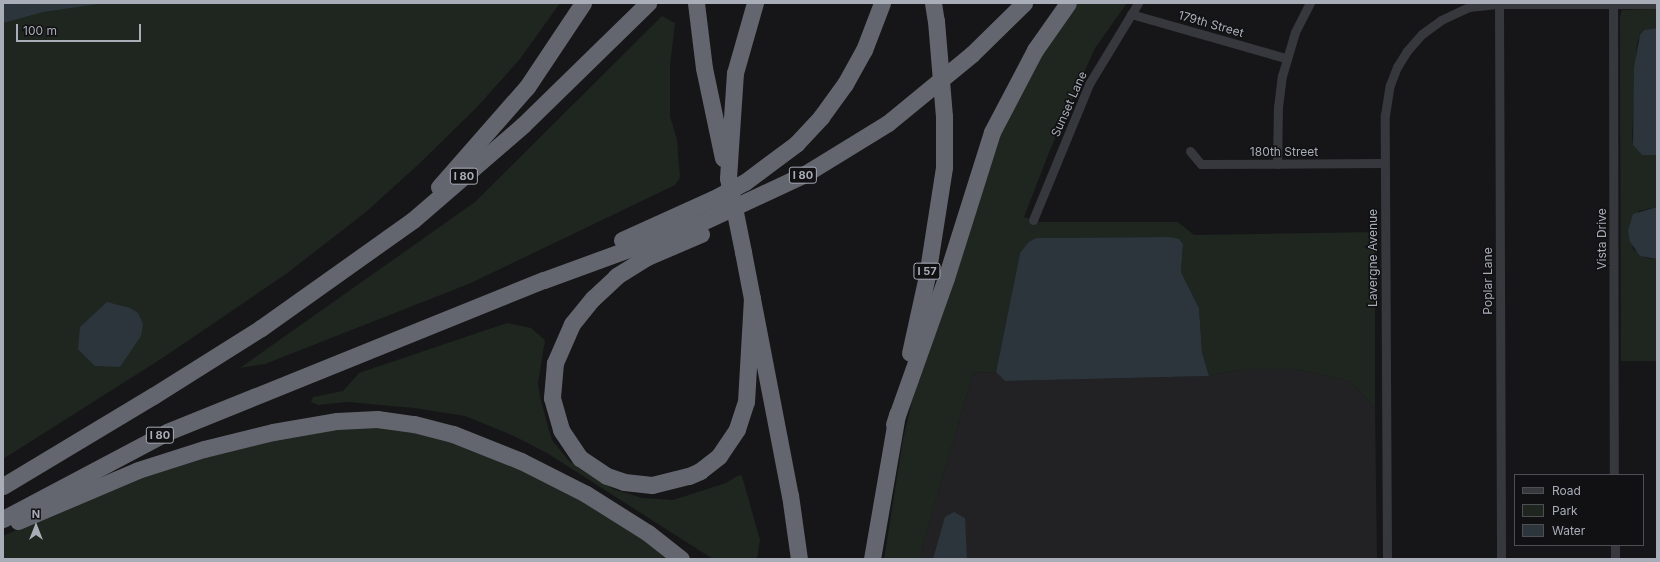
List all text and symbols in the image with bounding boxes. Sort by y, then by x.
street label: 179th Street [1177,8,1245,40]
scale bar [18,16,143,42]
text: 100 m [23,23,57,38]
street label: Sunset Lane [1048,69,1090,139]
street label: 180th Street [1250,145,1318,159]
road number: I 80 [788,166,818,184]
road number: I 80 [449,167,479,185]
street label: Vista Drive [1595,208,1609,270]
street label: Lavergne Avenue [1366,209,1380,307]
street label: Poplar Lane [1481,247,1495,315]
road number: I 57 [913,262,941,280]
road number: I 80 [145,426,175,444]
legend [1514,474,1644,546]
text: Road [1552,483,1581,498]
text: Park [1552,503,1578,518]
north arrow [16,506,56,546]
text: N [32,507,40,521]
text: Water [1552,523,1585,538]

